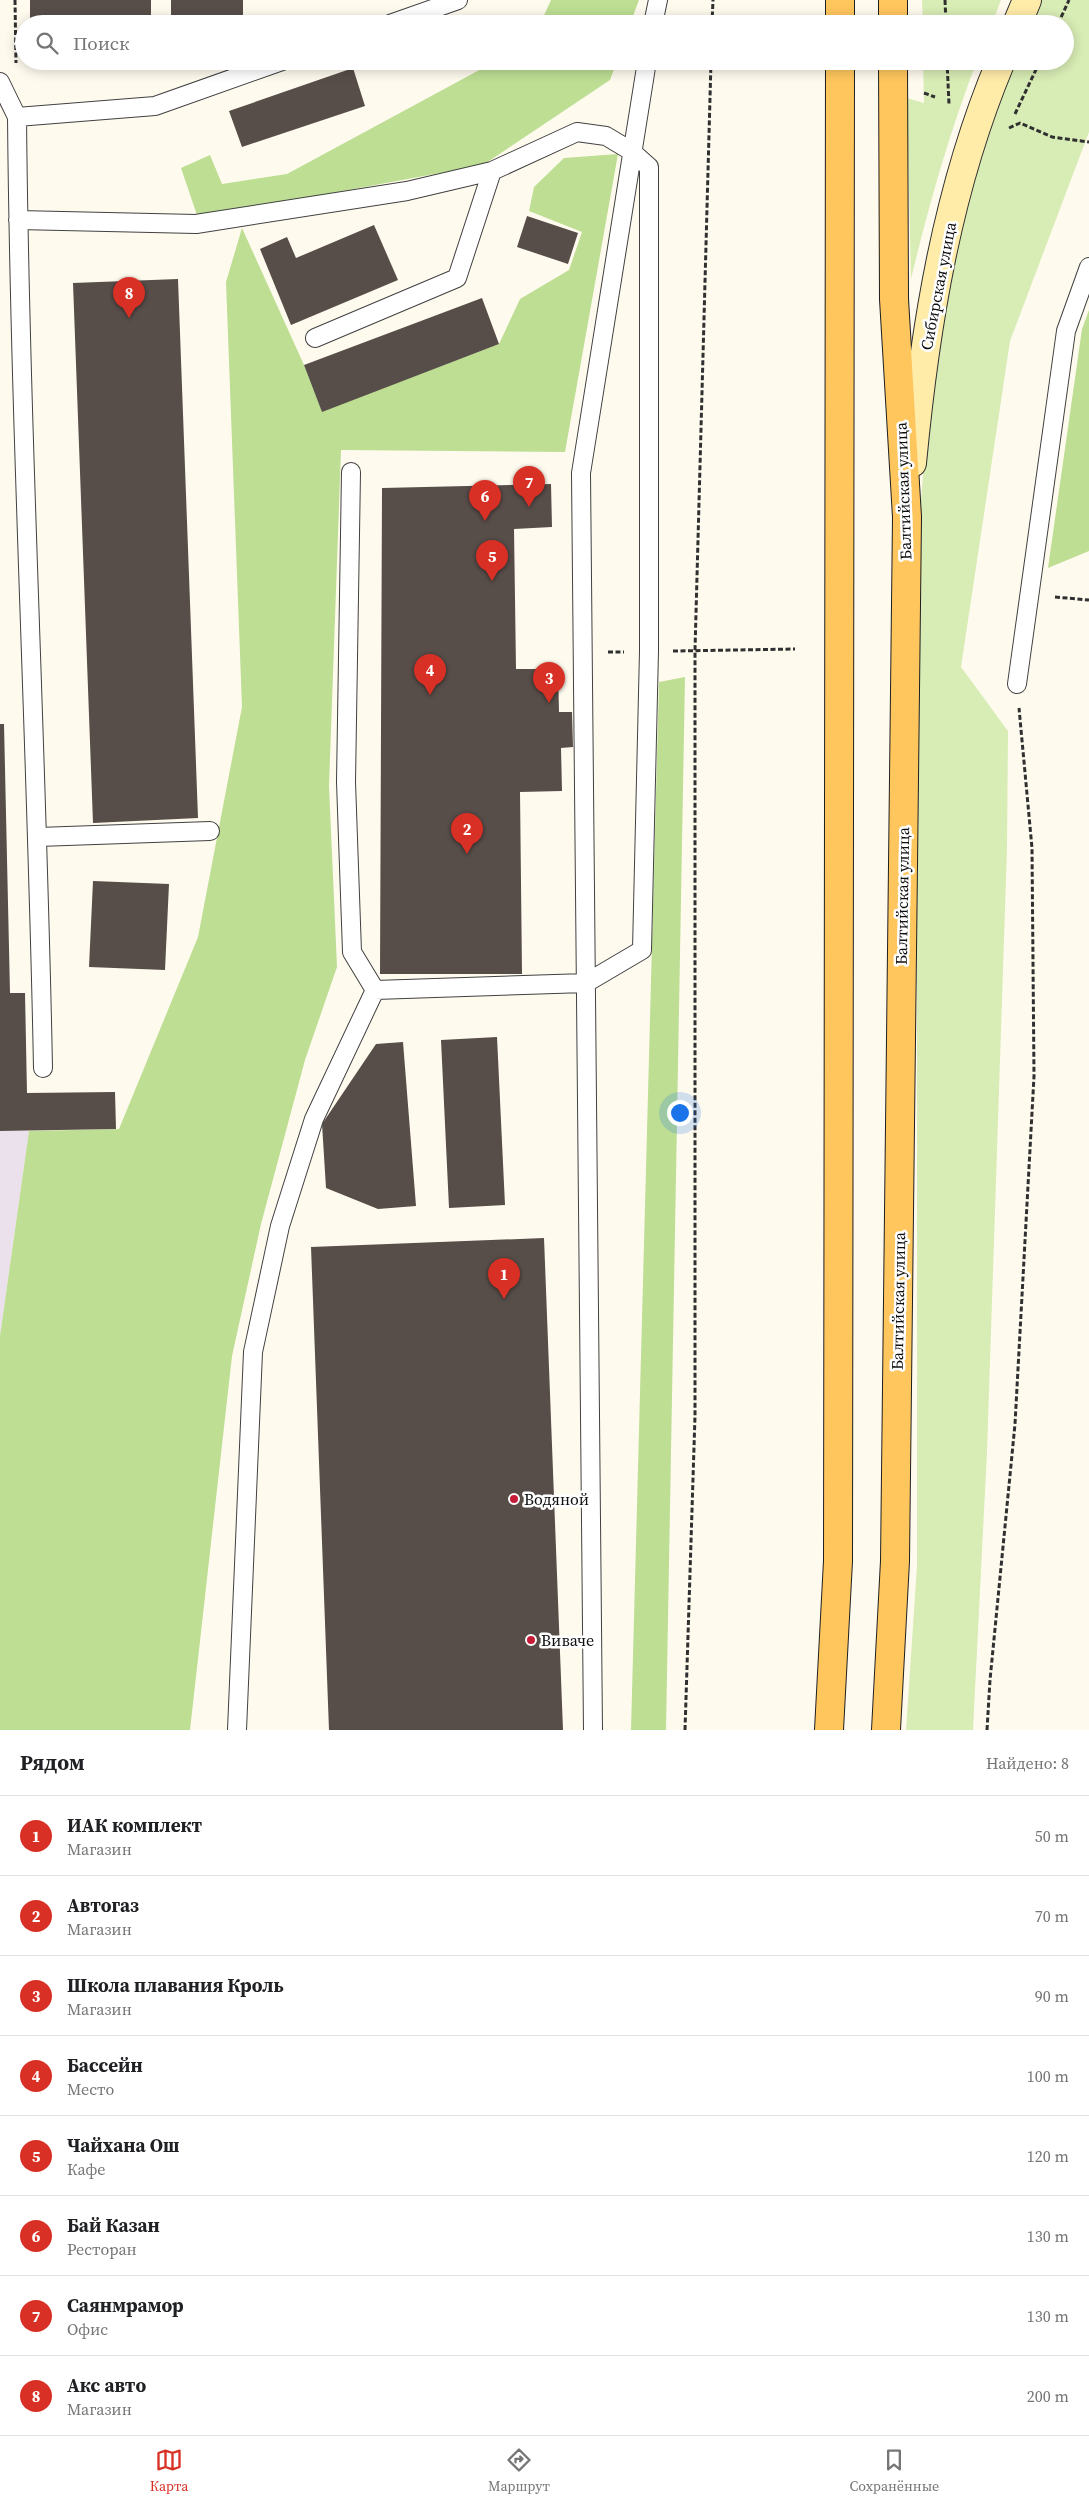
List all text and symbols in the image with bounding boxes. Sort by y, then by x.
search box [15,15,1074,70]
icon: search [33,29,61,57]
text: Поиск [73,30,130,56]
street label: Сибирская улица [915,219,961,352]
pin: 8 [113,277,145,318]
street label: Балтийская улица [890,421,916,560]
pin: 7 [513,466,545,507]
pin: 6 [469,480,501,521]
pin: 5 [476,540,508,581]
pin: 4 [414,654,446,695]
pin: 3 [533,662,565,703]
pin: 2 [451,813,483,854]
street label: Балтийская улица [890,826,914,965]
your location [667,1100,693,1126]
street label: Балтийская улица [886,1231,910,1370]
pin: 1 [488,1258,520,1299]
place label: Водяной [524,1488,589,1510]
marker: Водяной [508,1493,520,1505]
place label: Виваче [541,1629,594,1651]
marker: Виваче [525,1634,537,1646]
text: Рядом [20,1748,85,1777]
text: Найдено: 8 [986,1752,1069,1774]
text: ИАК комплект [67,1812,202,1838]
text: 1 [32,1825,40,1847]
text: 50 m [1035,1825,1069,1847]
text: Магазин [67,1838,132,1860]
text: Автогаз [67,1892,139,1918]
text: 2 [32,1905,40,1927]
text: 70 m [1035,1905,1069,1927]
text: Магазин [67,1918,132,1940]
text: Школа плавания Кроль [67,1972,284,1998]
text: 3 [32,1985,40,2007]
text: 90 m [1035,1985,1069,2007]
text: Магазин [67,1998,132,2020]
text: Бассейн [67,2052,143,2078]
text: 4 [32,2065,40,2087]
text: 100 m [1027,2065,1069,2087]
text: Место [67,2078,114,2100]
text: Чайхана Ош [67,2132,179,2158]
text: 5 [32,2145,40,2167]
text: 120 m [1027,2145,1069,2167]
text: Кафе [67,2158,106,2180]
text: Бай Казан [67,2212,160,2238]
text: 6 [32,2225,40,2247]
text: 130 m [1027,2225,1069,2247]
text: Ресторан [67,2238,137,2260]
text: Саянмрамор [67,2292,184,2318]
text: 7 [32,2305,40,2327]
text: 130 m [1027,2305,1069,2327]
text: Офис [67,2318,108,2340]
text: Акс авто [67,2372,146,2398]
text: 8 [32,2385,40,2407]
text: 200 m [1027,2385,1069,2407]
text: Магазин [67,2398,132,2420]
tab: Карта [150,2446,188,2496]
tab: Маршрут [488,2446,550,2496]
tab: Сохранённые [850,2446,939,2496]

